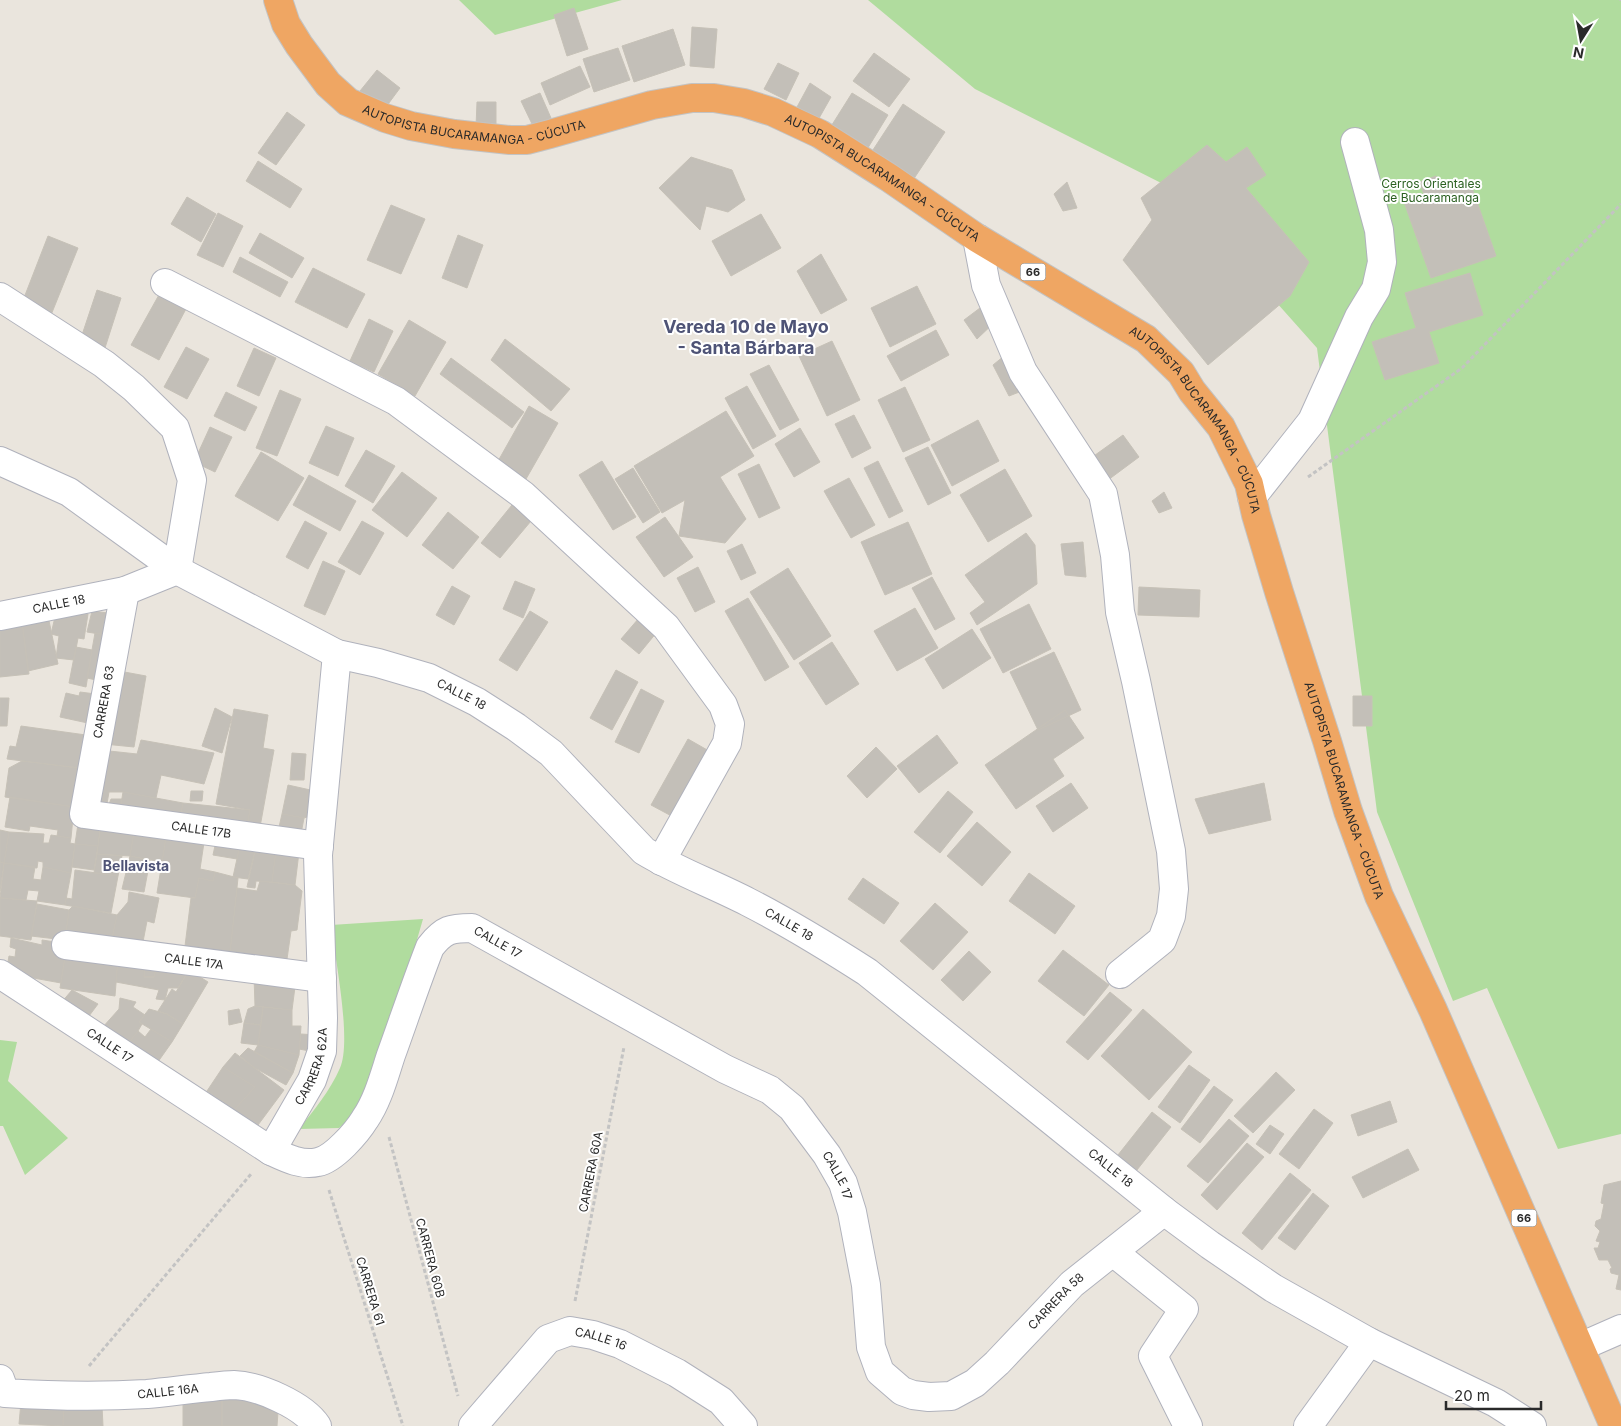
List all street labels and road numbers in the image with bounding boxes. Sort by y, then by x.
street label: AUTOPISTA BUCARAMANGA - CÚCUTA [360,101,587,147]
street label: AUTOPISTA BUCARAMANGA - CÚCUTA [782,111,983,245]
road number: 66 [1020,264,1046,280]
street label: AUTOPISTA BUCARAMANGA - CÚCUTA [1127,323,1263,515]
street label: CALLE 18 [31,591,86,616]
street label: CARRERA 63 [90,664,117,740]
street label: CALLE 18 [434,675,489,713]
street label: AUTOPISTA BUCARAMANGA - CÚCUTA [1301,680,1387,901]
street label: CALLE 17B [170,818,232,841]
street label: CALLE 18 [762,904,816,944]
street label: CALLE 17 [471,923,525,961]
street label: CALLE 17A [163,950,225,972]
street label: CALLE 17 [84,1025,136,1066]
street label: CARRERA 62A [291,1027,330,1108]
street label: CARRERA 60A [575,1130,606,1214]
street label: CALLE 18 [1085,1145,1136,1190]
street label: CALLE 17 [819,1148,856,1202]
road number: 66 [1512,1210,1536,1226]
street label: CARRERA 60B [413,1216,448,1299]
street label: CARRERA 61 [353,1255,388,1327]
street label: CARRERA 58 [1025,1269,1087,1333]
street label: CALLE 16 [574,1324,630,1353]
street label: CALLE 16A [137,1380,199,1402]

